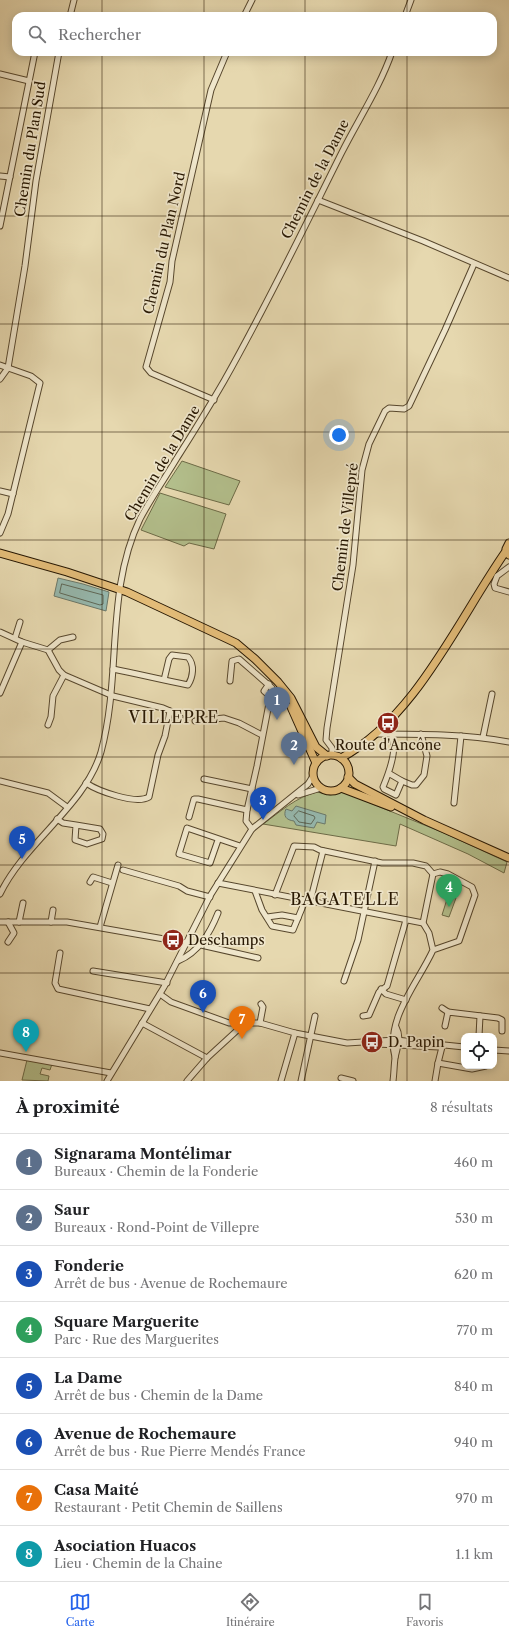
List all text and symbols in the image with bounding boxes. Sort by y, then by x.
search box [12,12,497,56]
icon: search [26,23,48,45]
text: Rechercher [58,25,141,44]
street label: Chemin du Plan Sud [10,80,50,218]
street label: Chemin de la Dame [277,116,353,242]
street label: Chemin du Plan Nord [139,170,189,316]
street label: Chemin de la Dame [120,402,204,524]
your location [329,425,349,445]
street label: Chemin de Villepré [328,462,362,592]
pin: 1 [264,687,290,720]
district label: VILLEPRE [128,707,219,727]
bus stop icon: Route d'Ancône [375,710,401,736]
pin: 2 [281,732,307,765]
place label: Route d'Ancône [335,736,441,754]
pin: 3 [250,787,276,820]
pin: 5 [9,826,35,859]
pin: 4 [436,874,462,907]
district label: BAGATELLE [290,889,400,909]
bus stop icon: Deschamps [160,927,186,953]
place label: Deschamps [188,931,265,949]
pin: 6 [190,980,216,1013]
pin: 7 [229,1006,255,1039]
pin: 8 [13,1019,39,1052]
bus stop icon: D. Papin [359,1029,385,1055]
place label: D. Papin [388,1033,445,1051]
map controls [461,1033,497,1069]
button: locate [461,1033,497,1069]
text: À proximité [16,1097,120,1117]
text: 8 résultats [430,1099,493,1115]
text: Signarama Montélimar [54,1144,232,1163]
text: 1 [26,1154,32,1170]
text: 460 m [454,1154,493,1170]
text: Bureaux · Chemin de la Fonderie [54,1163,258,1179]
text: Saur [54,1200,89,1219]
text: 2 [25,1210,33,1226]
text: 530 m [455,1210,493,1226]
text: Bureaux · Rond-Point de Villepre [54,1219,259,1235]
text: Fonderie [54,1256,124,1275]
text: 3 [25,1266,33,1282]
text: 620 m [454,1266,493,1282]
text: Arrêt de bus · Avenue de Rochemaure [54,1275,288,1291]
text: Square Marguerite [54,1312,199,1331]
text: 4 [25,1322,33,1338]
text: 770 m [456,1322,493,1338]
text: Parc · Rue des Marguerites [54,1331,219,1347]
text: La Dame [54,1368,122,1387]
text: 5 [25,1378,33,1394]
text: 840 m [454,1378,493,1394]
text: Arrêt de bus · Chemin de la Dame [54,1387,263,1403]
text: Avenue de Rochemaure [54,1424,236,1443]
text: 6 [25,1434,33,1450]
text: 940 m [454,1434,493,1450]
text: Arrêt de bus · Rue Pierre Mendés France [54,1443,306,1459]
text: Casa Maité [54,1480,139,1499]
text: 7 [26,1490,32,1506]
text: 970 m [455,1490,493,1506]
text: Restaurant · Petit Chemin de Saillens [54,1499,283,1515]
text: Asociation Huacos [54,1536,196,1555]
text: 8 [25,1546,33,1562]
text: 1.1 km [456,1546,493,1562]
text: Lieu · Chemin de la Chaine [54,1555,223,1571]
tab: Carte [66,1591,95,1629]
tab: Itinéraire [226,1591,275,1629]
tab: Favoris [406,1591,443,1629]

